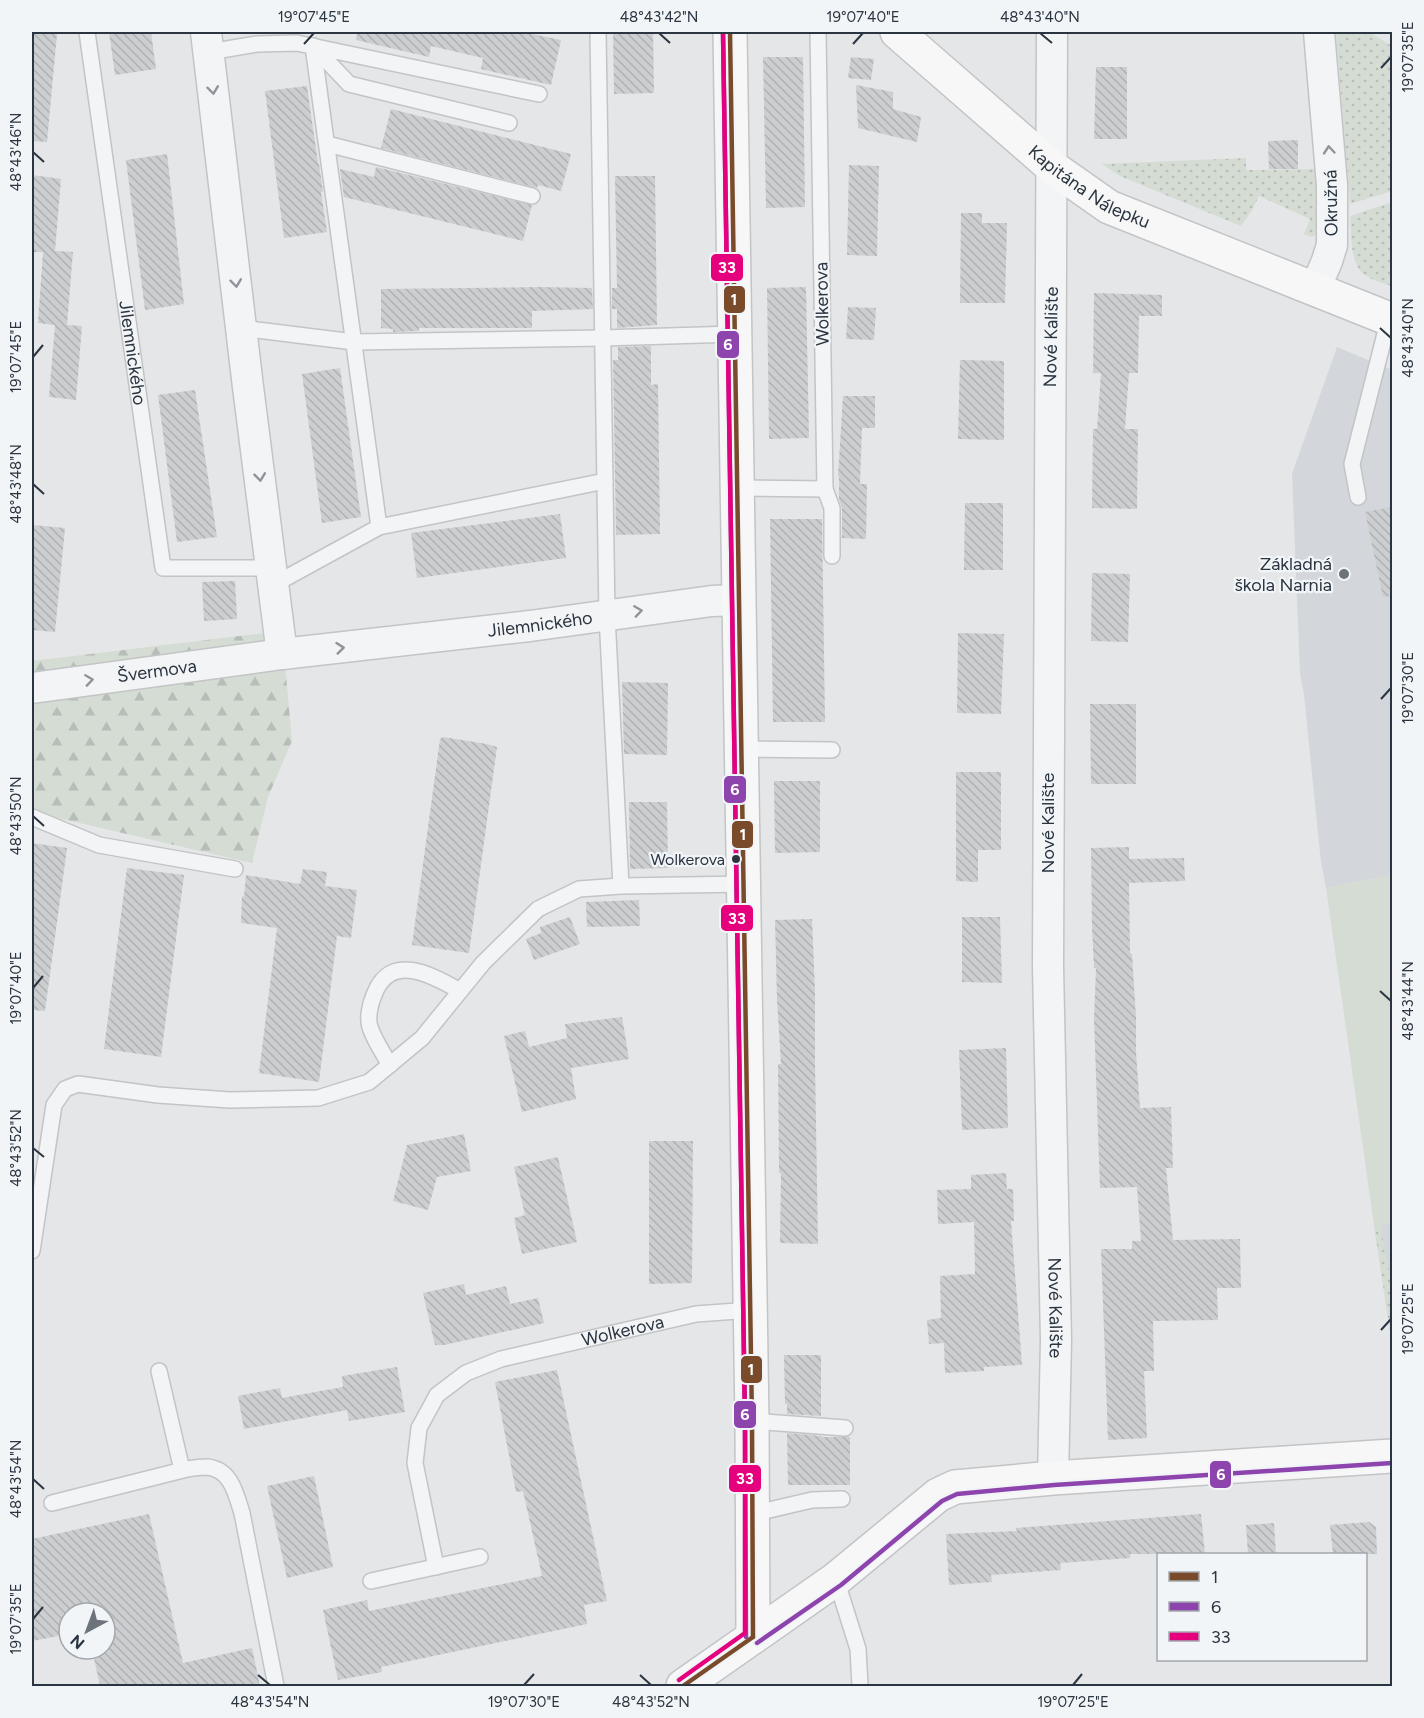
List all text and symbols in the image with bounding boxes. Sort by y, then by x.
text: 19°07'45"E [278,8,350,26]
text: 48°43'42"N [620,8,698,26]
text: 19°07'40"E [826,8,900,26]
text: 48°43'40"N [1000,8,1080,26]
text: 19°07'35"E [1399,21,1417,93]
one-way arrow [206,85,219,94]
text: 48°43'46"N [7,113,25,191]
street label: Kapitána Nálepku [1024,140,1153,233]
one-way arrow [1323,145,1336,154]
street label: Okružná [1319,169,1343,237]
line badge: 33 [710,253,744,282]
text: 33 [718,258,736,277]
street label: Wolkerova [810,262,834,346]
one-way arrow [229,279,242,288]
line badge: 1 [723,285,746,314]
street label: Nové Kalište [1039,286,1063,388]
text: 1 [731,290,737,309]
text: 48°43'40"N [1399,298,1417,378]
street label: Jilemnického [114,299,151,407]
text: 19°07'45"E [7,321,25,393]
line badge: 6 [716,330,740,359]
text: 6 [723,335,733,354]
text: 48°43'48"N [7,444,25,524]
one-way arrow [253,472,265,481]
place label: Základná škola Narnia [1234,553,1332,596]
marker: Základná škola Narnia [1337,567,1351,581]
one-way arrow [633,606,643,618]
street label: Jilemnického [486,607,594,642]
one-way arrow [336,642,345,654]
text: 19°07'30"E [1399,652,1417,724]
street label: Švermova [116,655,198,687]
one-way arrow [85,674,94,687]
street label: Nové Kalište [1037,772,1059,873]
line badge: 6 [723,775,747,804]
text: 48°43'50"N [7,776,25,856]
text: 6 [730,780,740,799]
line badge: 1 [731,820,754,849]
text: 1 [740,825,746,844]
place label: Wolkerova [650,850,725,869]
marker: Wolkerova [730,853,742,865]
line badge: 33 [720,904,754,932]
text: 33 [728,909,746,928]
text: 19°07'40"E [7,951,25,1025]
text: 48°43'44"N [1399,961,1417,1041]
text: 48°43'52"N [7,1109,25,1187]
street label: Nové Kalište [1043,1257,1067,1359]
text: 19°07'25"E [1399,1283,1417,1355]
street label: Wolkerova [579,1311,666,1351]
line badge: 1 [740,1355,763,1384]
text: 1 [748,1360,754,1379]
line badge: 6 [733,1400,757,1429]
text: 6 [740,1405,750,1424]
text: 48°43'54"N [7,1440,25,1518]
line badge: 6 [1209,1460,1232,1489]
line badge: 33 [728,1464,762,1493]
text: 6 [1216,1465,1226,1484]
text: 33 [736,1469,754,1488]
legend [1157,1553,1367,1661]
text: 1 [1211,1566,1218,1588]
text: 19°07'35"E [7,1583,25,1655]
text: 6 [1211,1596,1221,1618]
north arrow [57,1601,117,1661]
text: 33 [1211,1626,1231,1648]
text: N [67,1631,88,1653]
text: 48°43'54"N [231,1693,309,1711]
text: 19°07'30"E [488,1693,560,1711]
text: 48°43'52"N [612,1693,690,1711]
text: 19°07'25"E [1037,1693,1109,1711]

